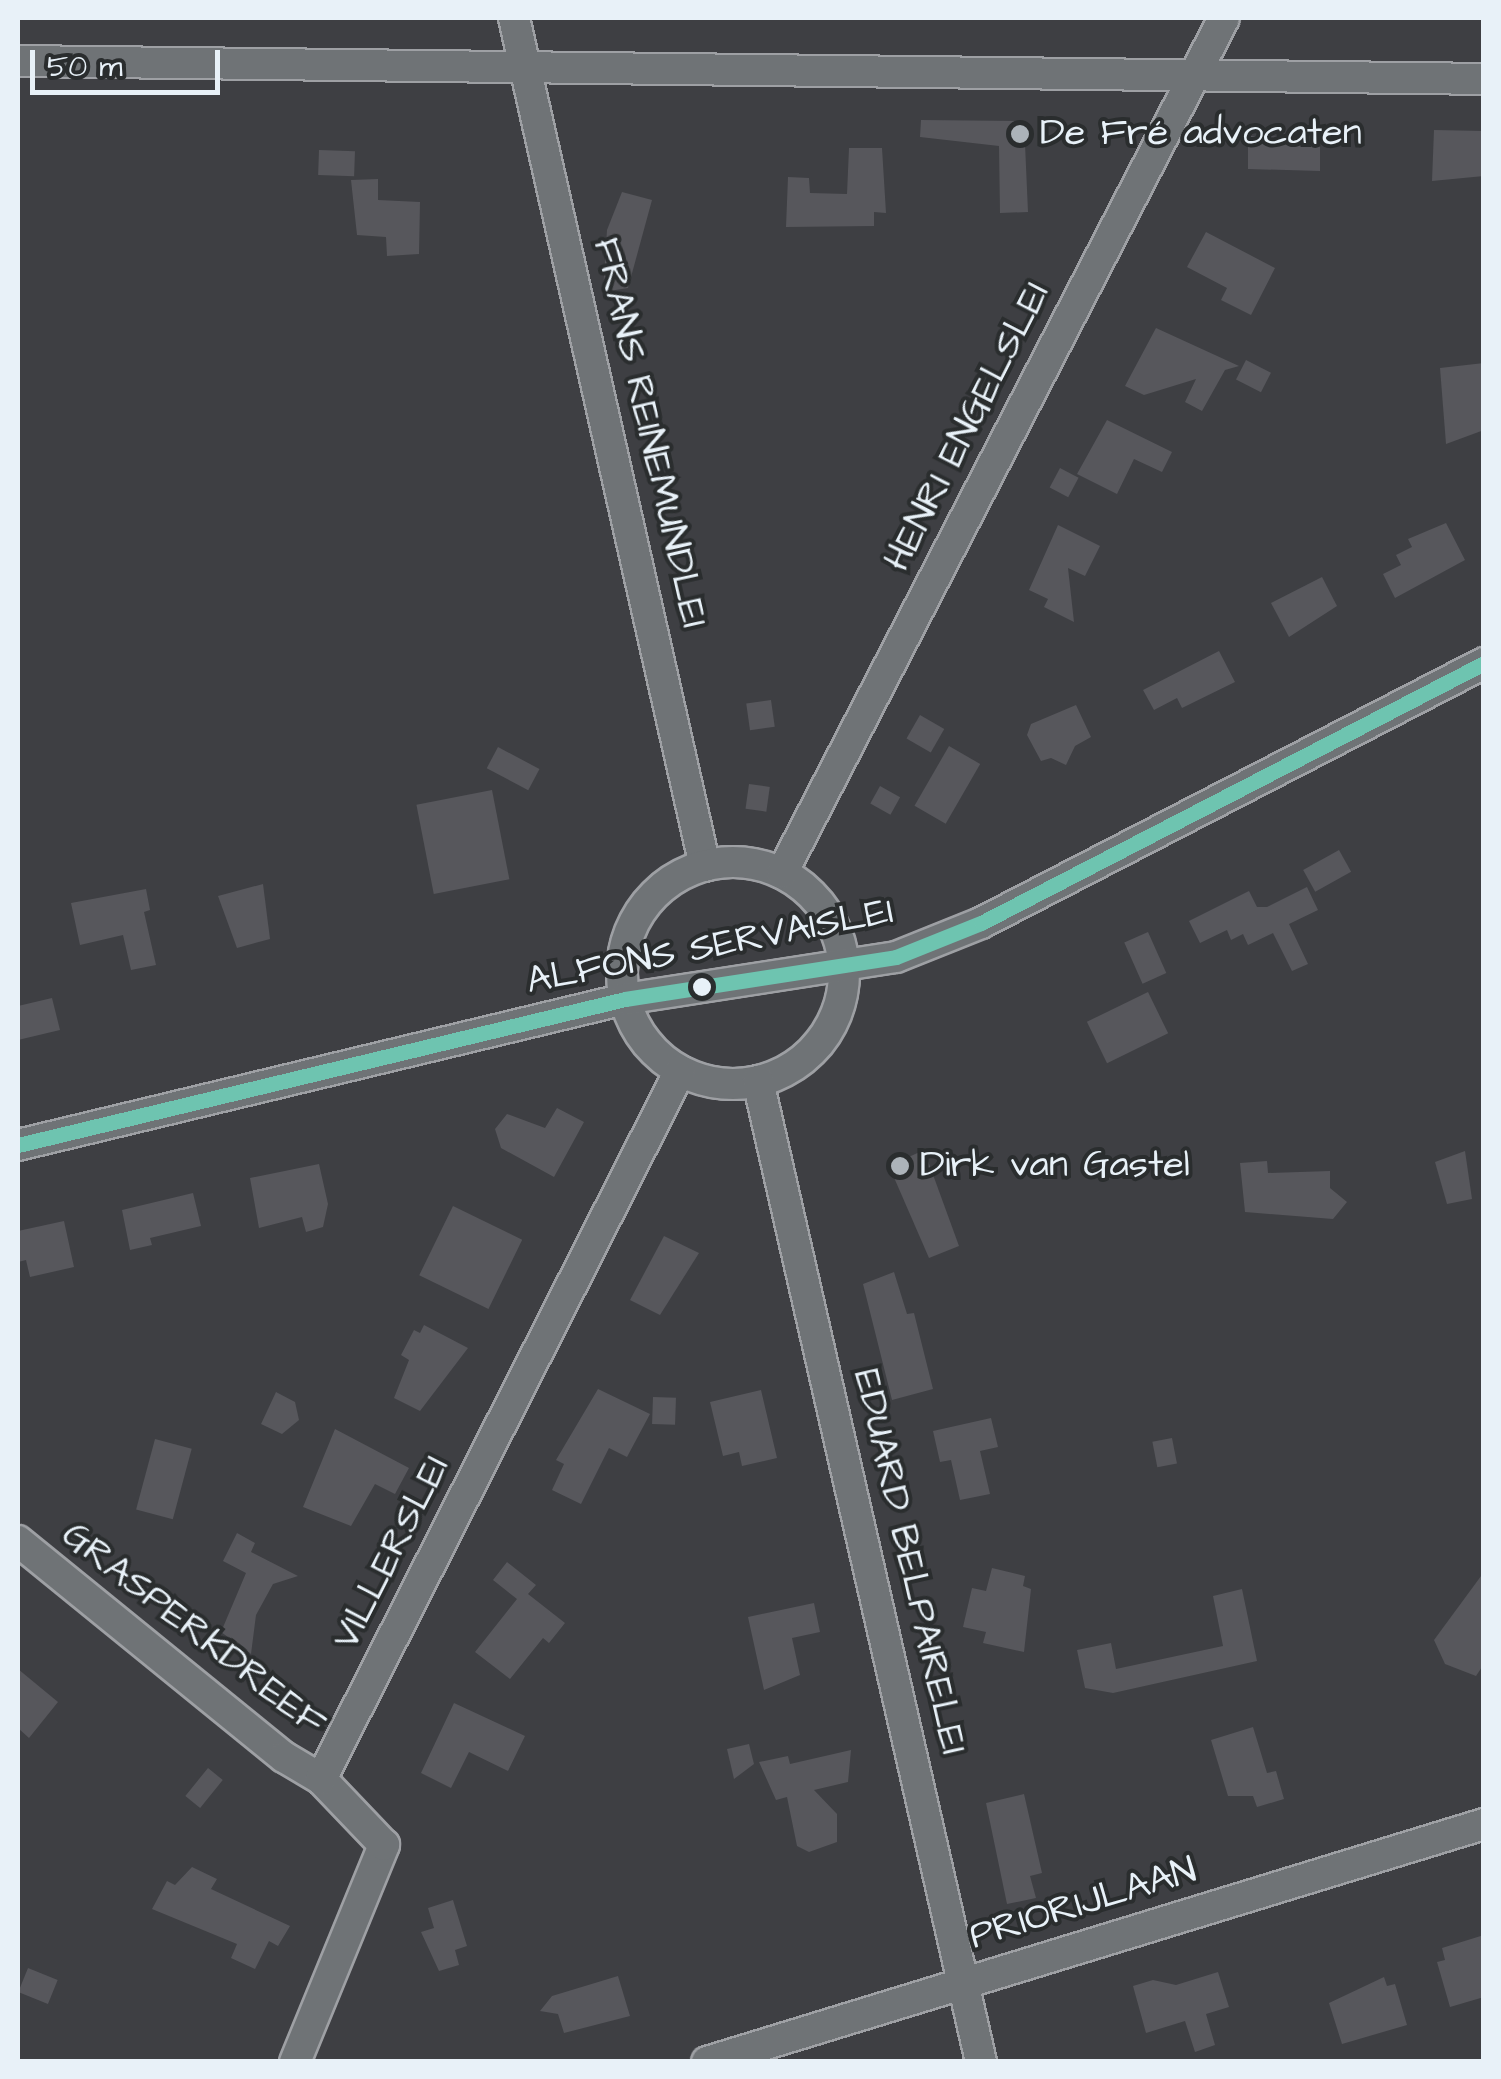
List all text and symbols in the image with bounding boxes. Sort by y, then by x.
scale bar [35,30,225,92]
text: 50 m [47,46,123,88]
place label: De Fré advocaten [1040,111,1362,157]
marker: De Fré advocaten [1009,123,1031,145]
street label: FRANS REINEMUNDLEI [582,234,716,632]
street label: HENRI ENGELSLEI [876,275,1060,579]
street label: ALFONS SERVAISLEI [523,889,897,1005]
unlabelled marker [692,977,712,997]
place label: Dirk van Gastel [920,1143,1190,1189]
marker: Dirk van Gastel [889,1155,911,1177]
street label: EDUARD BELPAIRELEI [842,1365,976,1759]
street label: VILLERSLEI [324,1449,460,1657]
street label: GRASPERKDREEF [52,1513,334,1747]
street label: PRIORIJLAAN [964,1848,1202,1960]

